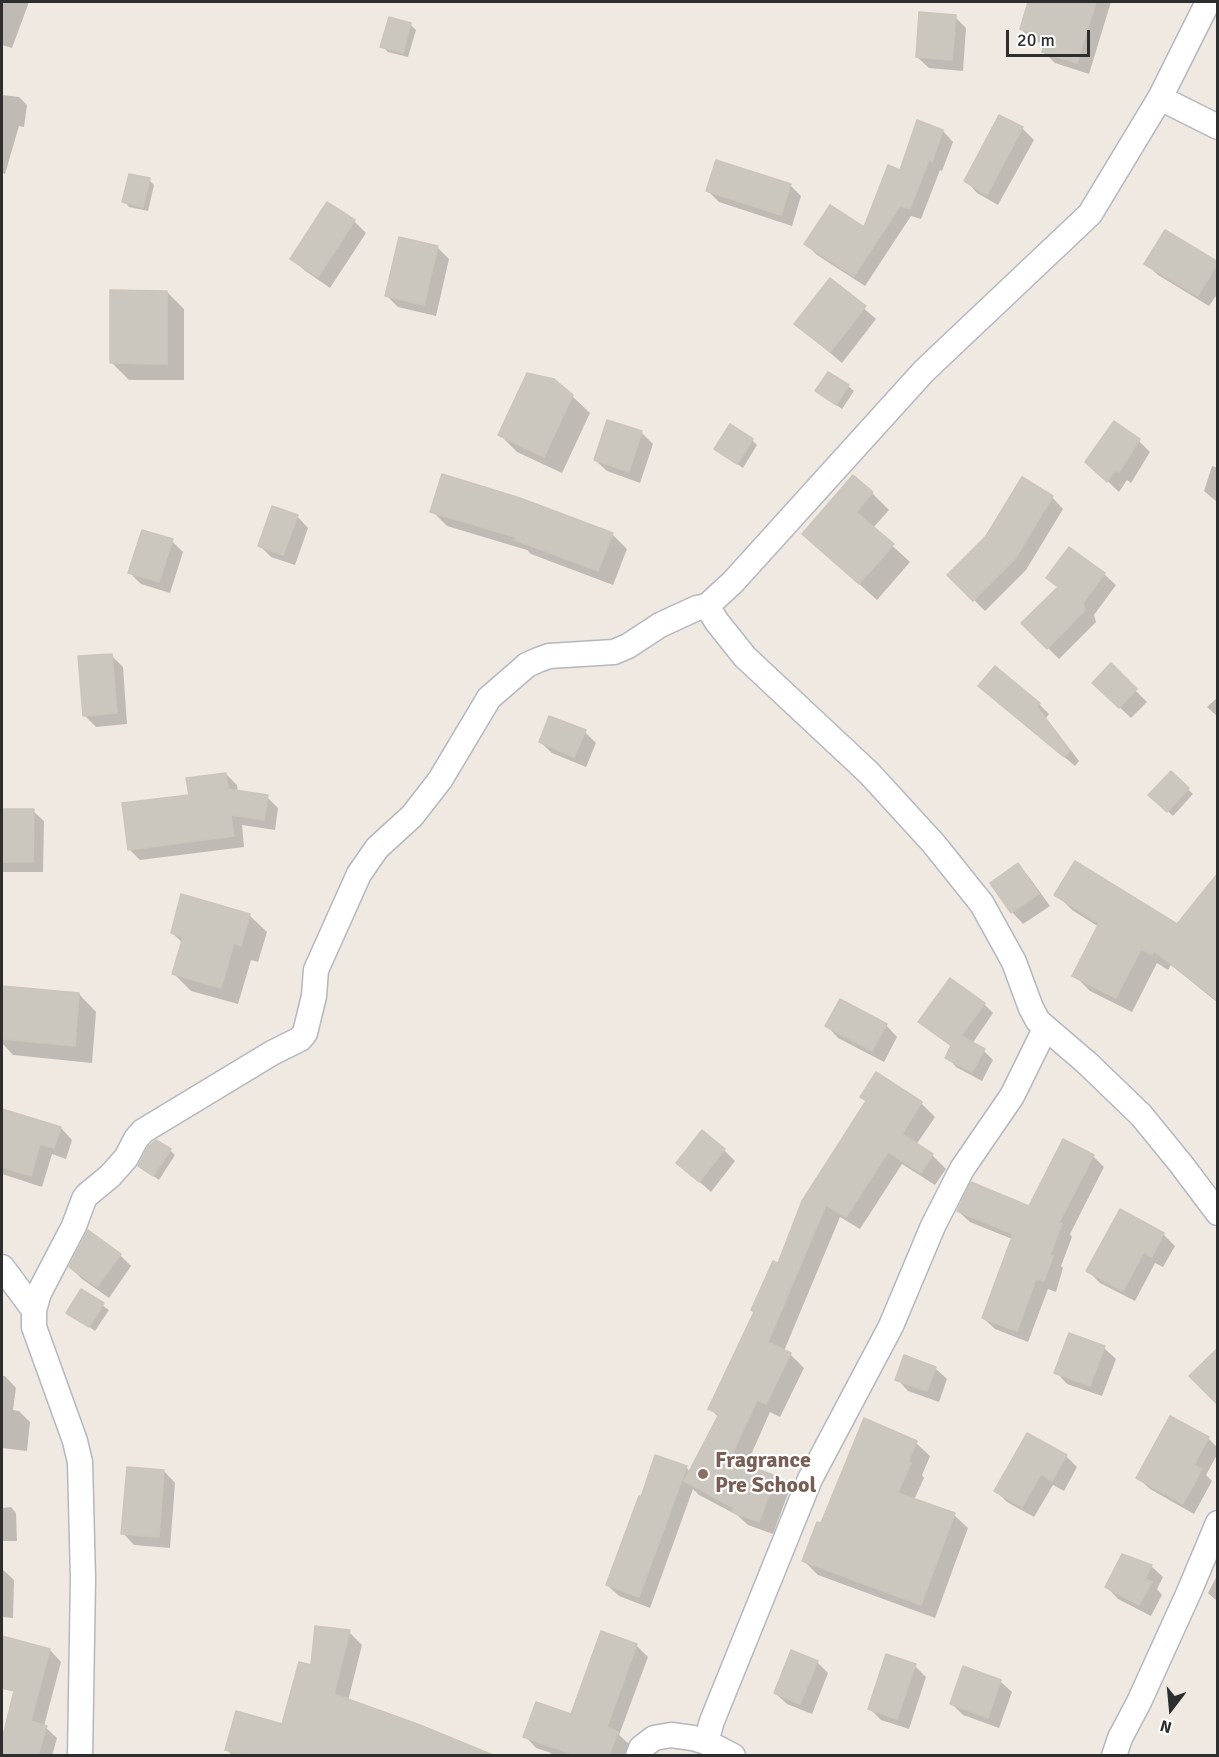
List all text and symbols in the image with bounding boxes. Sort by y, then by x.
scale bar [1009,18,1093,56]
text: 20 m [1017,29,1055,51]
place label: Fragrance Pre School [715,1448,816,1500]
marker: Fragrance Pre School [696,1467,710,1481]
north arrow [1141,1679,1201,1739]
text: N [1158,1715,1174,1737]

